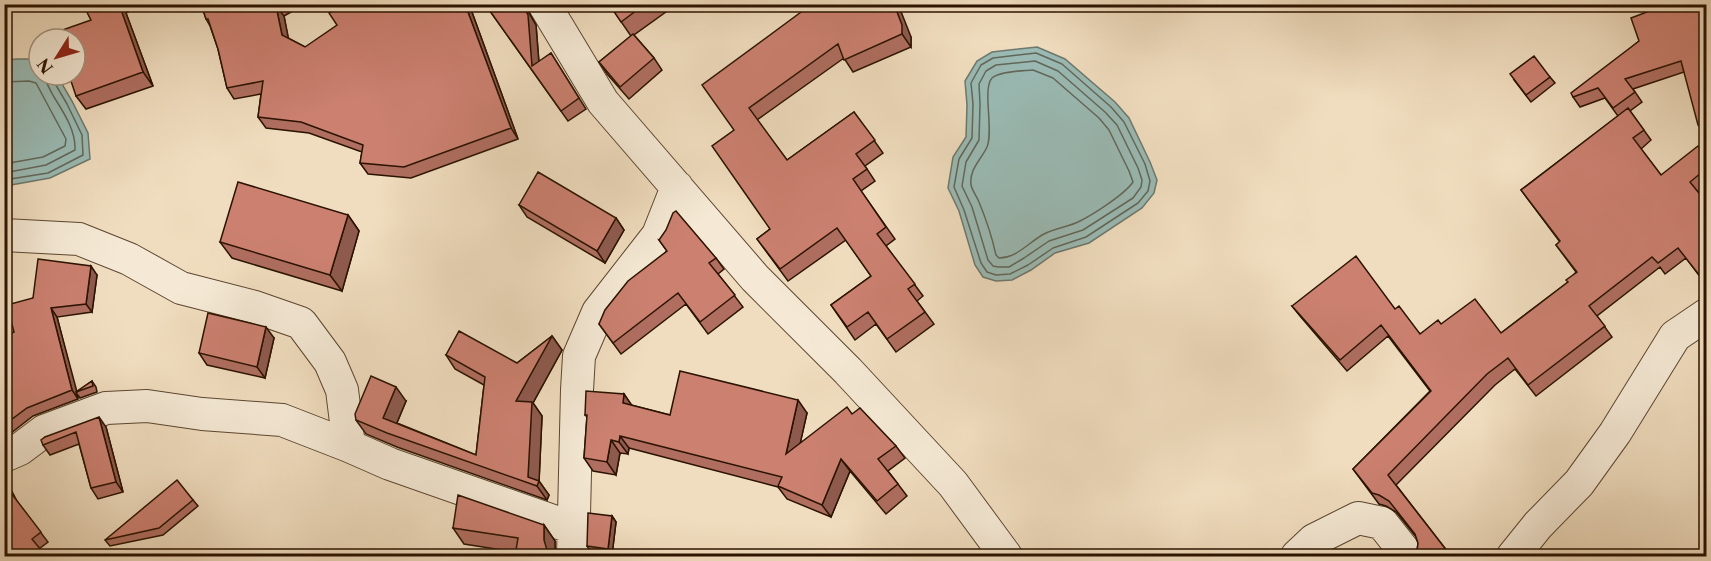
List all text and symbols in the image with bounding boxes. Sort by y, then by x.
north arrow [27,27,87,87]
text: N [33,54,57,78]

